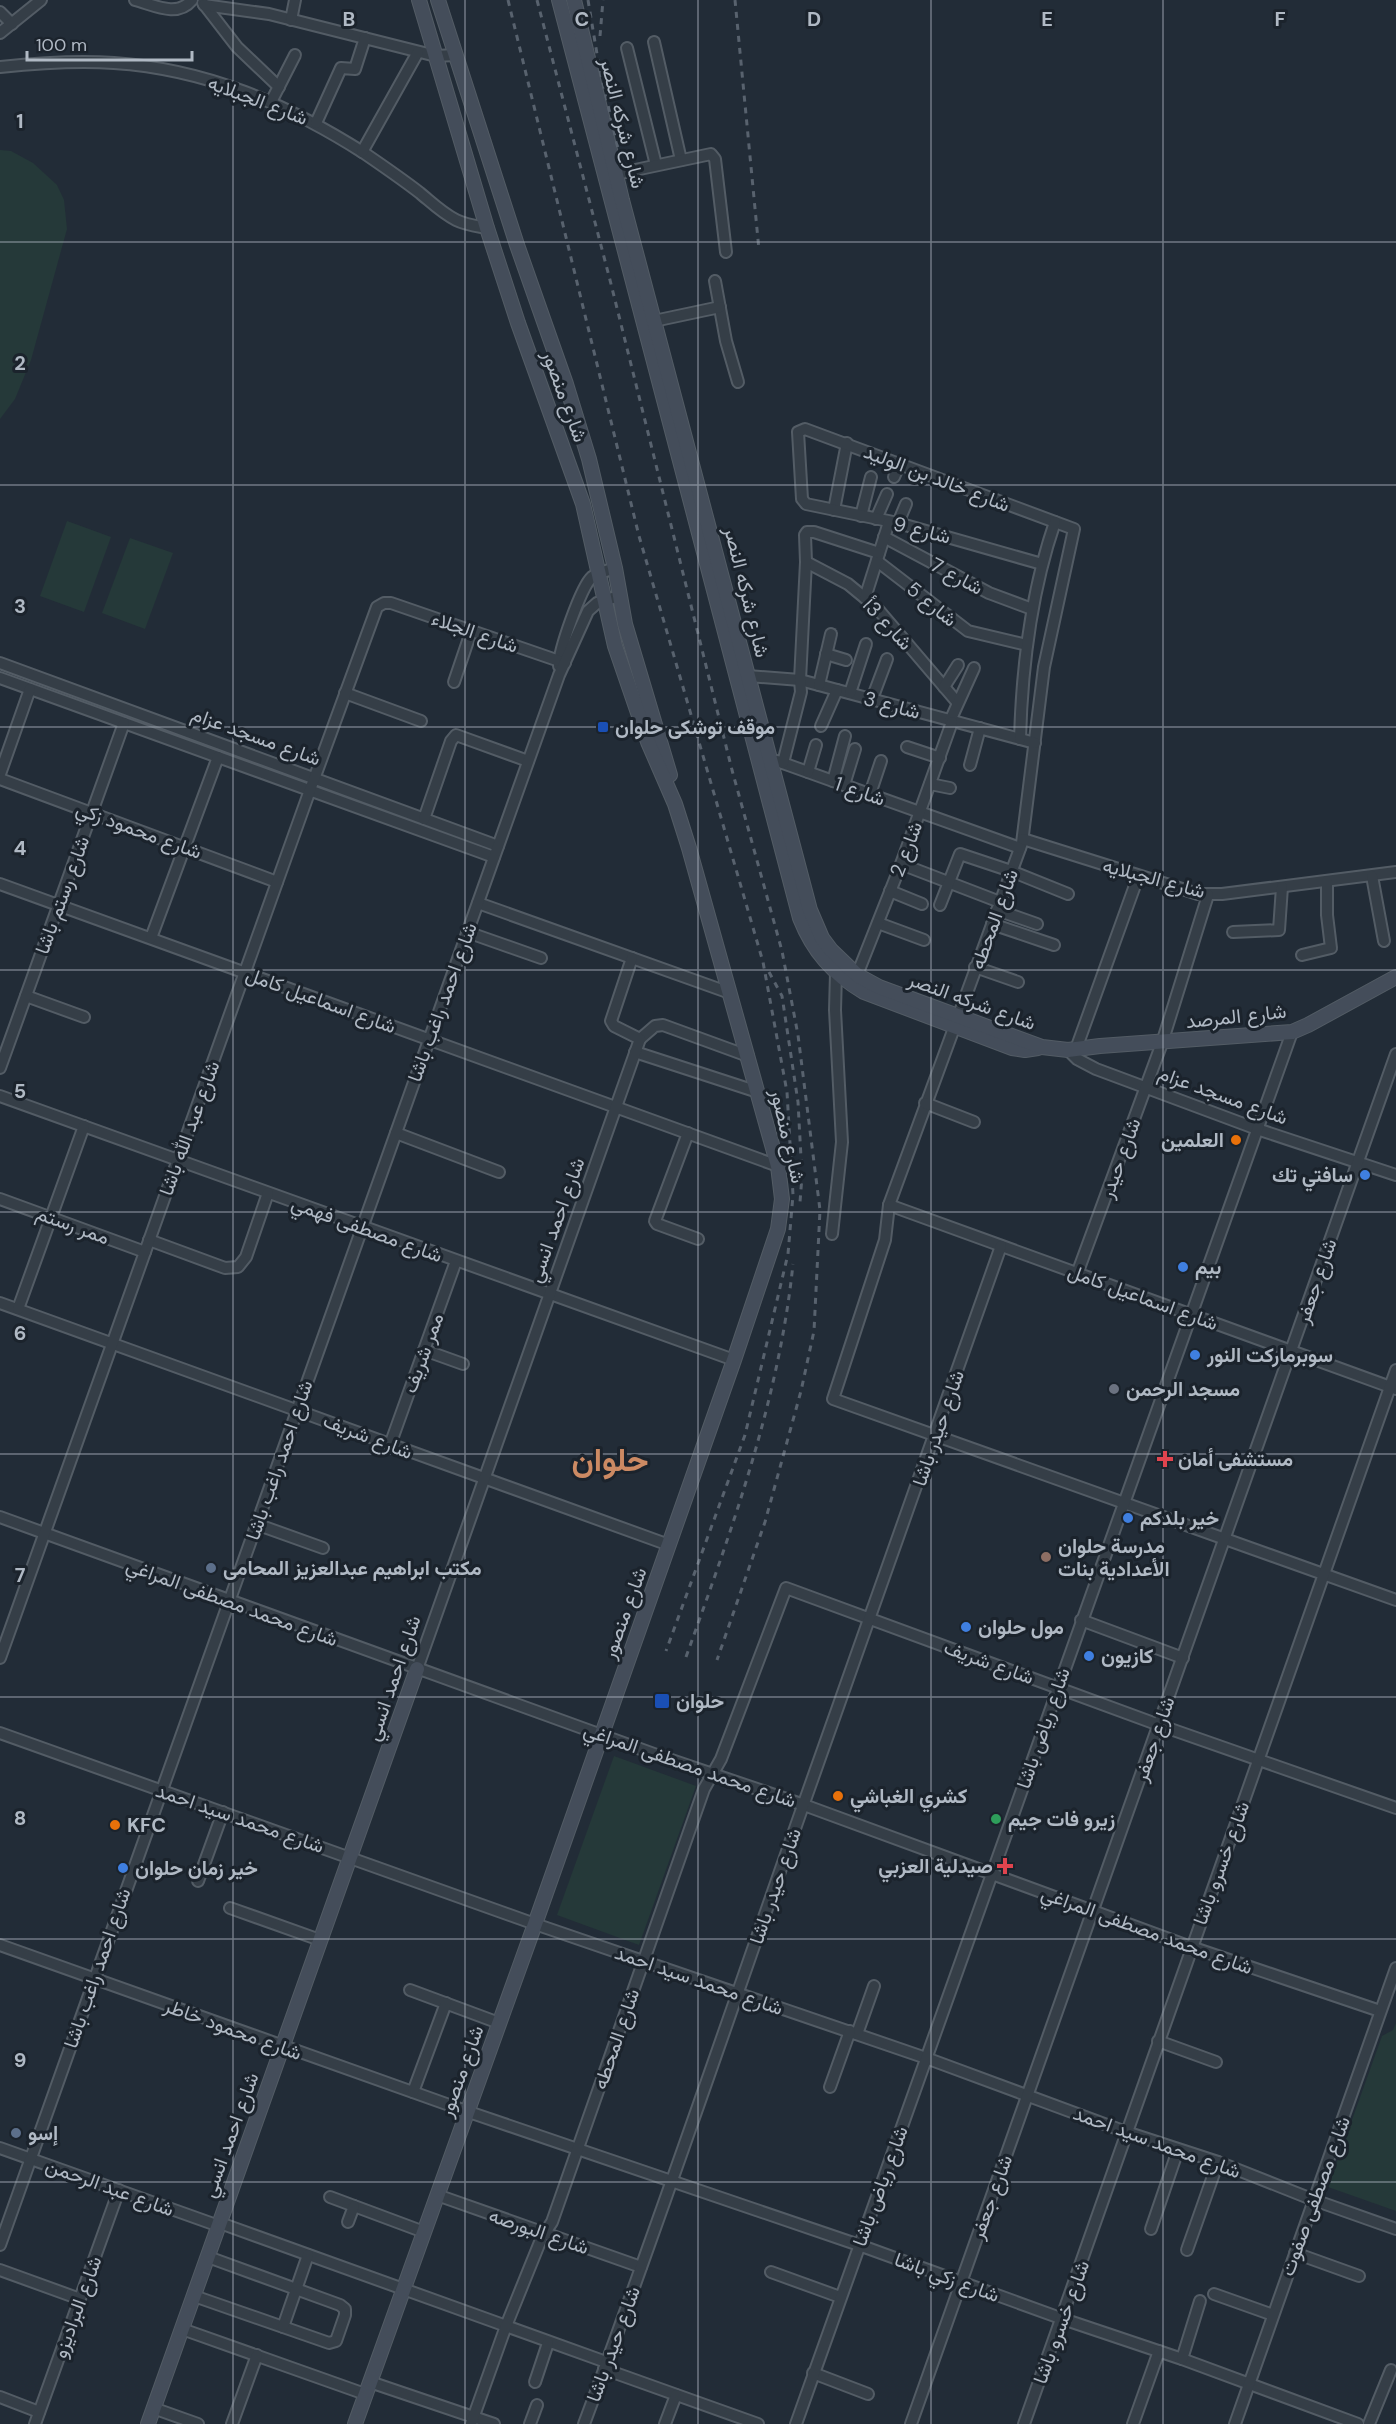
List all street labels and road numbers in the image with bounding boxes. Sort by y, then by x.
street label: شارع شركه النصر [593,54,652,191]
street label: شارع الجبلايه [204,69,312,132]
street label: شارع منصور [535,346,594,446]
street label: شارع خالد بن الوليد [860,438,1014,519]
street label: شارع 9 [890,510,953,551]
street label: شارع شركه النصر [717,523,776,660]
street label: شارع 7 [926,551,988,602]
street label: شارع 5 [901,576,963,633]
street label: شارع 3أ [857,592,919,656]
street label: شارع الجلاء [428,605,522,660]
street label: شارع 3 [861,685,923,726]
street label: شارع مسجد عزام [187,701,324,772]
street label: شارع 1 [831,770,889,813]
street label: شارع محمود زكي [71,795,205,869]
street label: شارع 2 [884,818,929,881]
street label: شارع رستم باشا [29,832,96,958]
street label: شارع الجبلايه [1100,852,1208,905]
street label: شارع المحطه [964,865,1025,973]
street label: شارع احمد راغب باشا [401,919,484,1086]
street label: شارع اسماعيل كامل [242,961,400,1040]
street label: شارع شركه النصر [903,966,1039,1037]
street label: شارع المرصد [1184,998,1288,1035]
street label: شارع عبد الله باشا [153,1057,226,1199]
street label: شارع مسجد عزام [1154,1060,1291,1131]
street label: شارع منصور [763,1085,811,1186]
street label: شارع حيدر [1093,1114,1147,1203]
street label: شارع احمد انسي [521,1154,594,1287]
street label: شارع مصطفى فهمي [286,1190,446,1272]
street label: ممر رستم [33,1200,113,1250]
street label: شارع جعفر [1289,1235,1344,1328]
street label: شارع اسماعيل كامل [1064,1258,1222,1337]
street label: ممر شريف [397,1309,449,1397]
street label: شارع حيدر باشا [906,1366,971,1490]
street label: شارع احمد راغب باشا [239,1377,320,1544]
street label: شارع شريف [319,1407,416,1466]
street label: شارع محمد مصطفى المراغي [121,1552,341,1656]
street label: شارع منصور [595,1563,654,1664]
street label: شارع احمد انسي [359,1612,430,1746]
street label: شارع شريف [940,1634,1038,1691]
street label: شارع رياض باشا [1010,1664,1077,1792]
street label: شارع جعفر [1127,1693,1182,1786]
street label: شارع محمد مصطفى المراغي [579,1716,800,1817]
street label: شارع محمد سيد احمد [152,1777,328,1860]
street label: شارع خسرو باشا [1187,1798,1256,1929]
street label: شارع حيدر باشا [743,1824,808,1948]
street label: شارع محمد مصطفى المراغي [1036,1880,1256,1984]
street label: شارع احمد راغب باشا [57,1885,138,2052]
street label: شارع محمد سيد احمد [611,1939,787,2022]
street label: شارع المحطه [587,1985,646,2093]
street label: شارع محمود خاطر [159,1992,305,2067]
street label: شارع منصور [432,2021,491,2122]
street label: شارع احمد انسي [195,2069,268,2202]
street label: شارع محمد سيد احمد [1069,2100,1244,2185]
street label: شارع مصطفى صفوت [1274,2113,1357,2280]
street label: شارع رياض باشا [846,2122,915,2250]
street label: شارع جعفر [963,2151,1019,2244]
street label: شارع عبد الرحمن [42,2152,178,2223]
street label: شارع البورصه [485,2202,592,2261]
street label: شارع زكي باشا [890,2246,1003,2312]
street label: شارع البراديزو [47,2252,108,2362]
street label: شارع خسرو باشا [1027,2257,1096,2388]
street label: شارع حيدر باشا [580,2283,647,2406]

